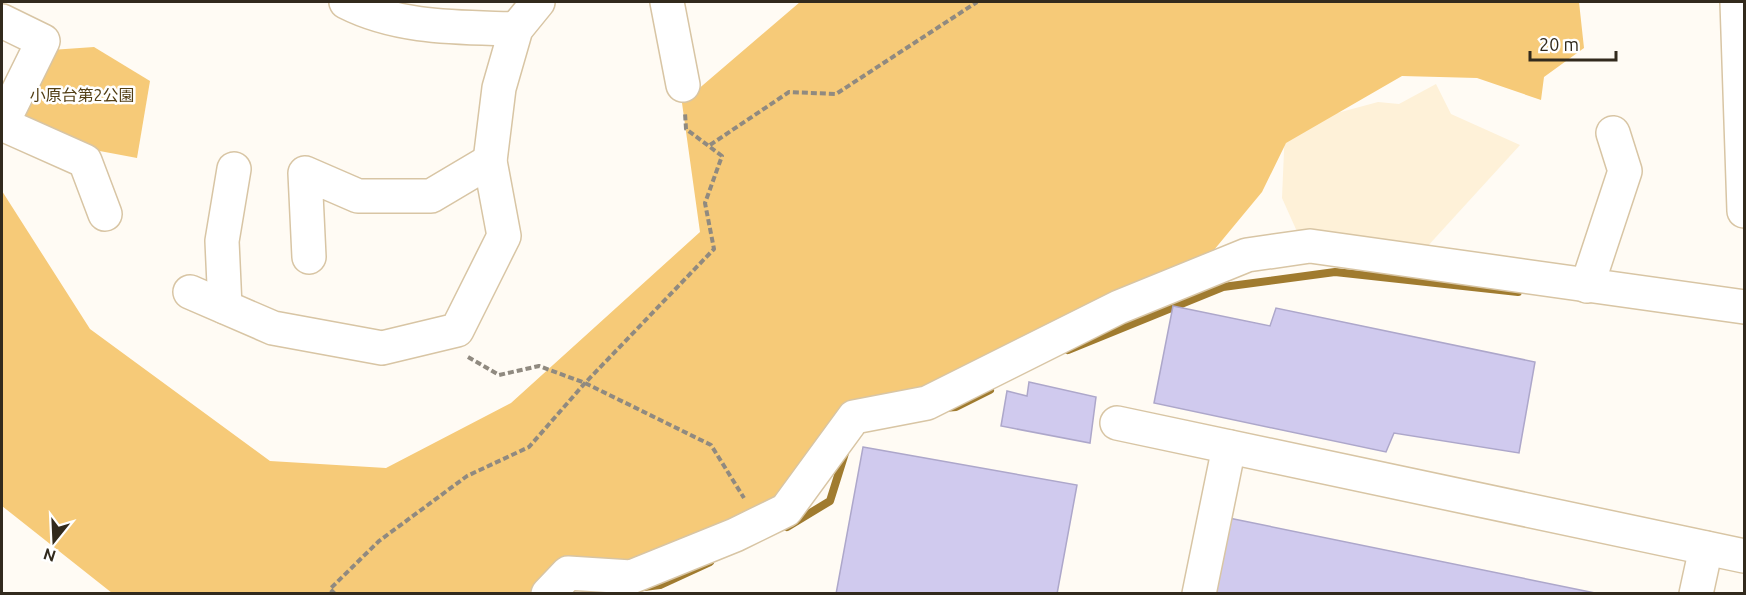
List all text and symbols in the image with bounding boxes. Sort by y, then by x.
scale bar [1530,24,1616,62]
text: 20 m [1539,34,1579,54]
park label: 小原台第2公園 [29,86,135,104]
north arrow [24,511,84,571]
text: N [41,545,58,566]

